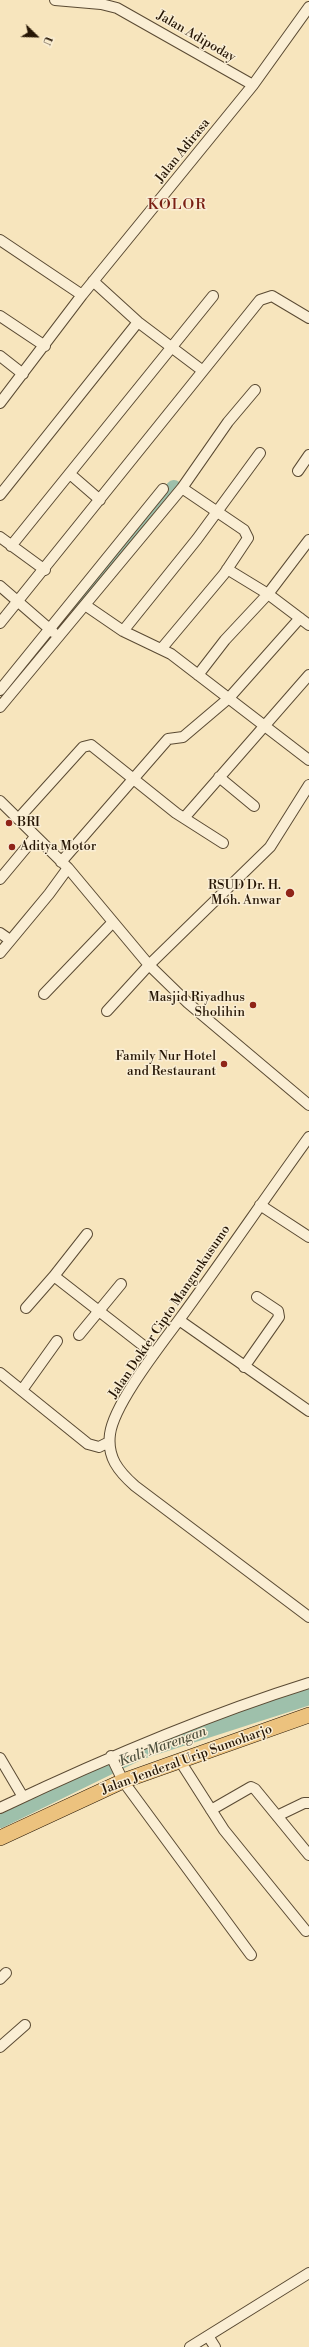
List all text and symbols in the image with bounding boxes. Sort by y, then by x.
street label: Jalan Adipoday [154,8,238,66]
north arrow [16,16,56,56]
text: U [39,34,55,47]
street label: Jalan Adirasa [152,116,214,186]
district label: KOLOR [147,196,207,214]
place label: BRI [17,815,40,831]
marker: BRI [4,818,14,828]
place label: Aditya Motor [20,839,96,855]
marker: Aditya Motor [7,842,17,852]
place label: RSUD Dr. H. Moh. Anwar [208,878,281,909]
marker: RSUD Dr. H. Moh. Anwar [284,887,296,899]
place label: Masjid Riyadhus Sholihin [148,990,245,1021]
marker: Masjid Riyadhus Sholihin [248,1000,258,1010]
place label: Family Nur Hotel and Restaurant [115,1049,216,1080]
marker: Family Nur Hotel and Restaurant [219,1059,229,1069]
street label: Jalan Dokter Cipto Mangunkusumo [106,1222,234,1402]
street label: Jalan Jenderal Urip Sumoharjo [100,1722,274,1798]
water label: Kali Marengan [117,1723,209,1771]

